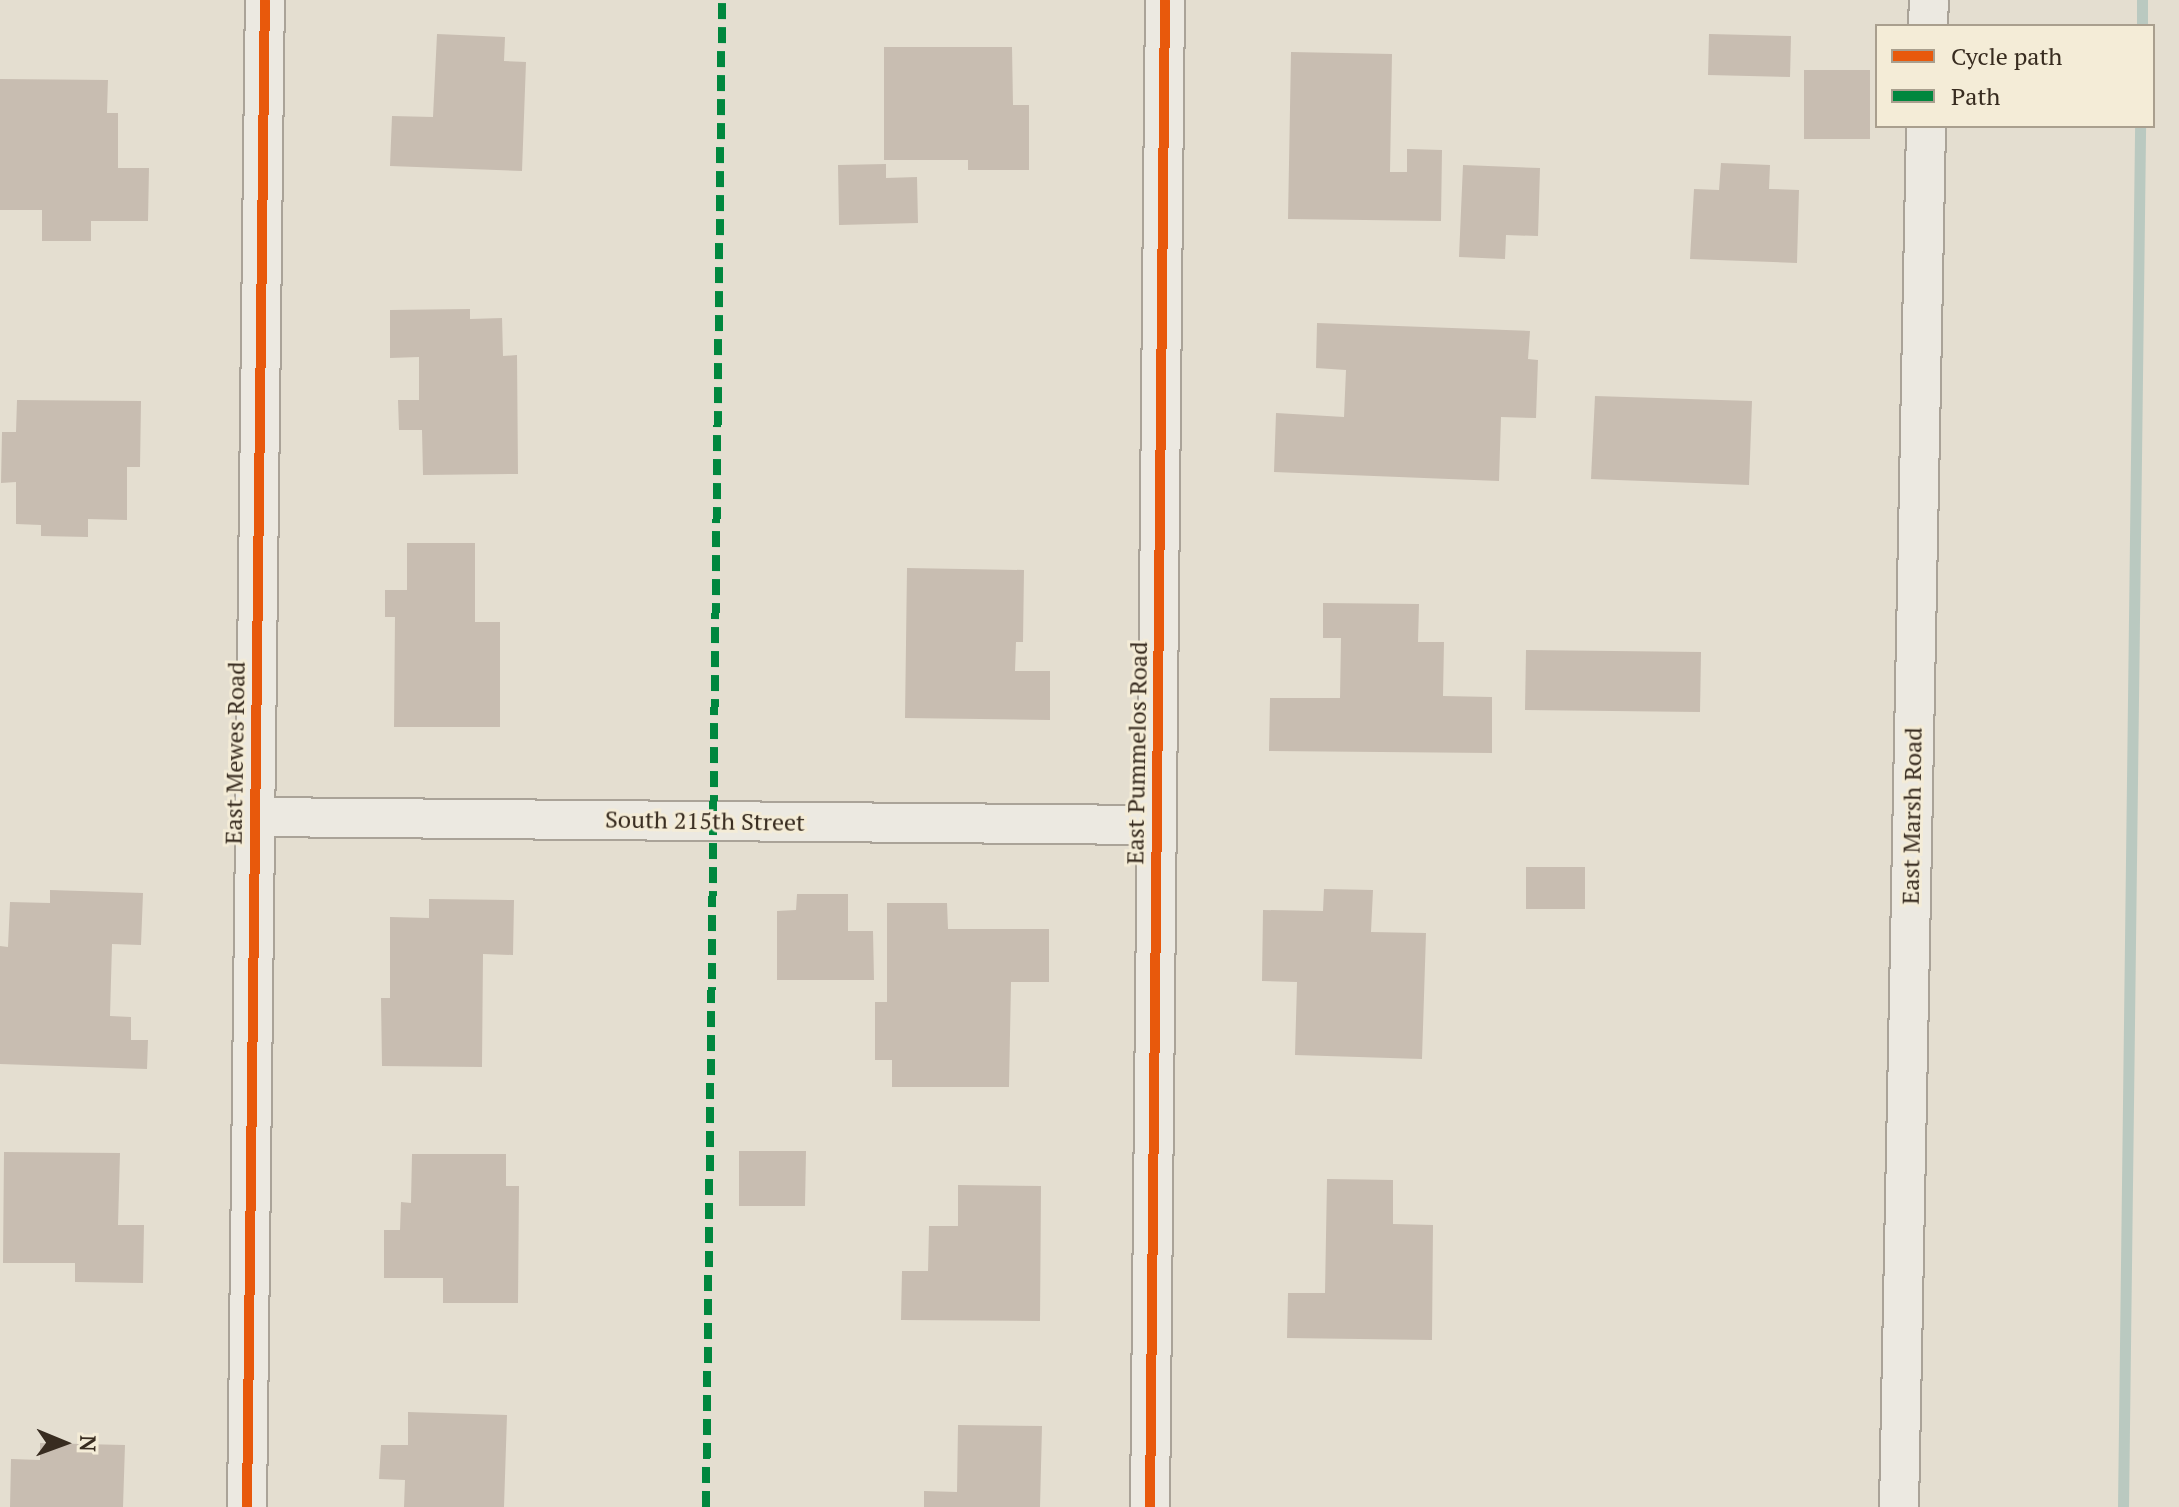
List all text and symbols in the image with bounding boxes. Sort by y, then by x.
legend [1875,24,2155,128]
text: Cycle path [1951,40,2062,72]
text: Path [1951,80,2000,112]
street label: East Pummelos Road [1121,641,1153,865]
street label: East Mewes Road [219,661,251,845]
street label: East Marsh Road [1896,727,1928,905]
street label: South 215th Street [605,805,805,837]
north arrow [24,1403,104,1483]
text: N [74,1435,103,1452]

